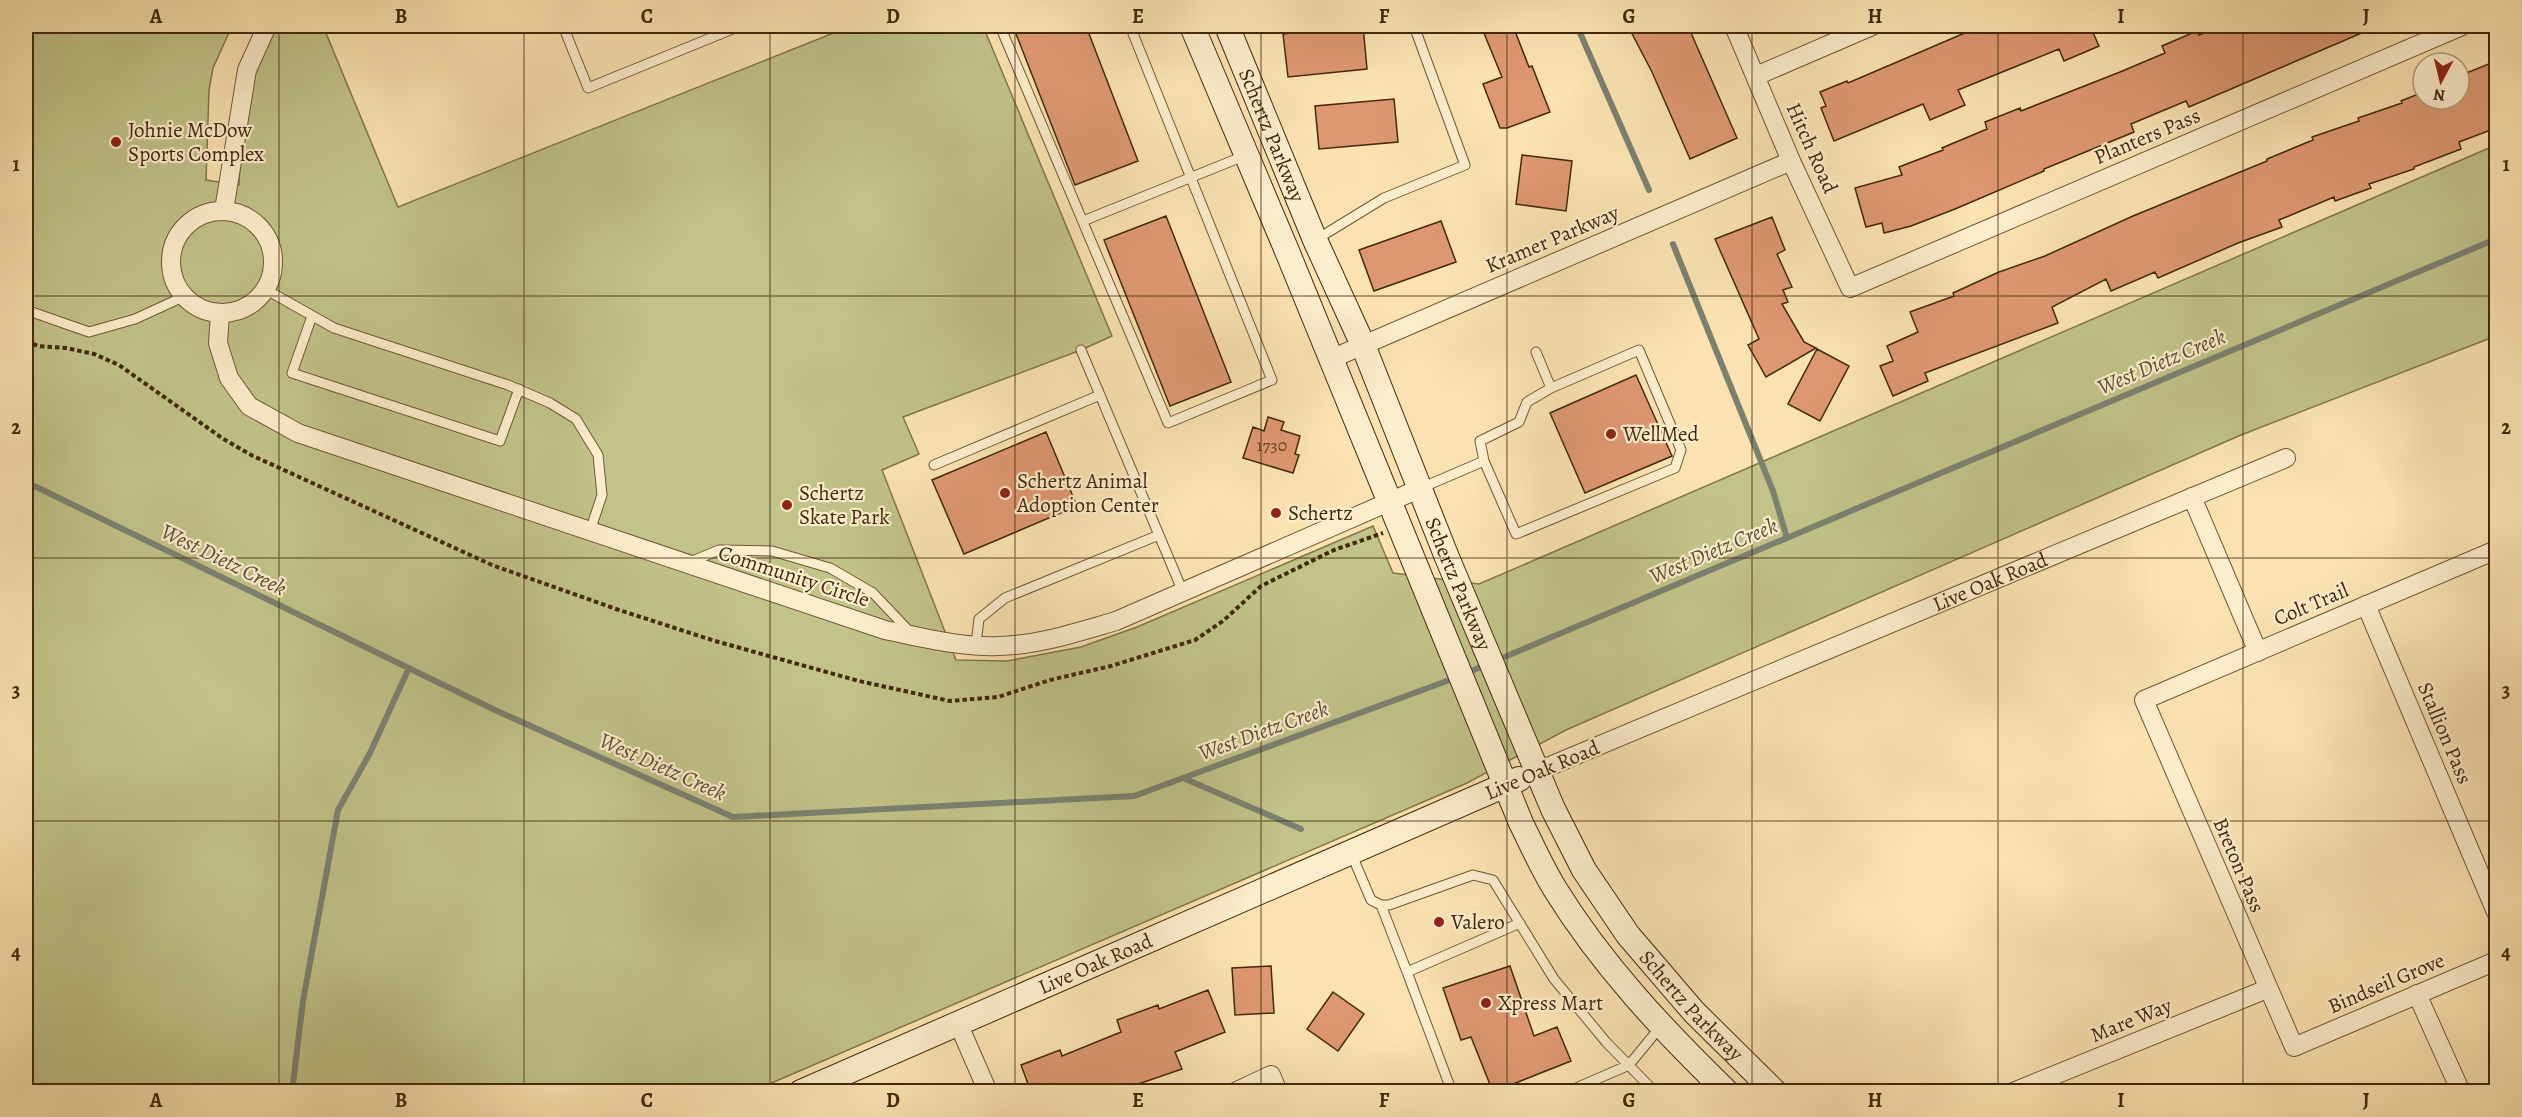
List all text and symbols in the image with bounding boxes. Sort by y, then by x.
text: A [149,3,163,30]
text: B [395,3,407,30]
text: C [641,3,653,30]
text: D [886,3,900,30]
text: E [1132,3,1144,30]
text: F [1379,3,1390,30]
text: G [1622,3,1636,30]
text: H [1868,3,1883,30]
text: I [2117,3,2125,30]
text: J [2363,3,2370,30]
north arrow [2411,51,2471,111]
street label: Schertz Parkway [1232,64,1312,207]
text: N [2432,83,2446,107]
street label: Hitch Road [1780,98,1845,198]
street label: Planters Pass [2090,101,2204,171]
place label: Johnie McDow Sports Complex [128,116,264,168]
marker: Johnie McDow Sports Complex [109,135,123,149]
text: 1 [12,151,20,178]
text: 1 [2502,151,2510,178]
street label: Kramer Parkway [1481,198,1624,280]
water label: West Dietz Creek [2093,321,2230,402]
text: 2 [11,414,21,441]
text: 2 [2501,414,2511,441]
place label: WellMed [1622,420,1699,448]
marker: WellMed [1604,427,1618,441]
house number: 1730 [1257,433,1287,457]
place label: Schertz Animal Adoption Center [1016,467,1159,519]
place label: Schertz Skate Park [799,479,890,531]
marker: Schertz Animal Adoption Center [998,486,1012,500]
marker: Schertz Skate Park [780,498,794,512]
place label: Schertz [1288,499,1353,527]
marker: Schertz [1269,506,1283,520]
water label: West Dietz Creek [1645,510,1782,591]
street label: Schertz Parkway [1418,513,1499,655]
water label: West Dietz Creek [156,517,292,603]
street label: Community Circle [715,538,873,614]
street label: Live Oak Road [1928,545,2052,618]
street label: Colt Trail [2269,576,2353,632]
text: 3 [12,677,20,704]
text: 3 [2502,677,2510,704]
street label: Stallion Pass [2411,678,2479,788]
water label: West Dietz Creek [1194,693,1333,768]
water label: West Dietz Creek [594,725,731,808]
street label: Live Oak Road [1480,733,1604,807]
street label: Breton Pass [2206,813,2272,917]
place label: Valero [1450,908,1505,936]
marker: Valero [1432,915,1446,929]
street label: Live Oak Road [1034,926,1157,1001]
text: 4 [11,939,21,966]
text: 4 [2501,939,2511,966]
street label: Schertz Parkway [1633,944,1750,1068]
street label: Bindseil Grove [2323,946,2449,1020]
place label: Xpress Mart [1498,989,1603,1017]
street label: Mare Way [2086,991,2176,1049]
marker: Xpress Mart [1479,996,1493,1010]
text: A [149,1087,163,1114]
text: B [395,1087,407,1114]
text: C [641,1087,653,1114]
text: D [886,1087,900,1114]
text: E [1132,1087,1144,1114]
text: F [1379,1087,1390,1114]
text: G [1622,1087,1636,1114]
text: H [1868,1087,1883,1114]
text: I [2117,1087,2125,1114]
text: J [2363,1087,2370,1114]

